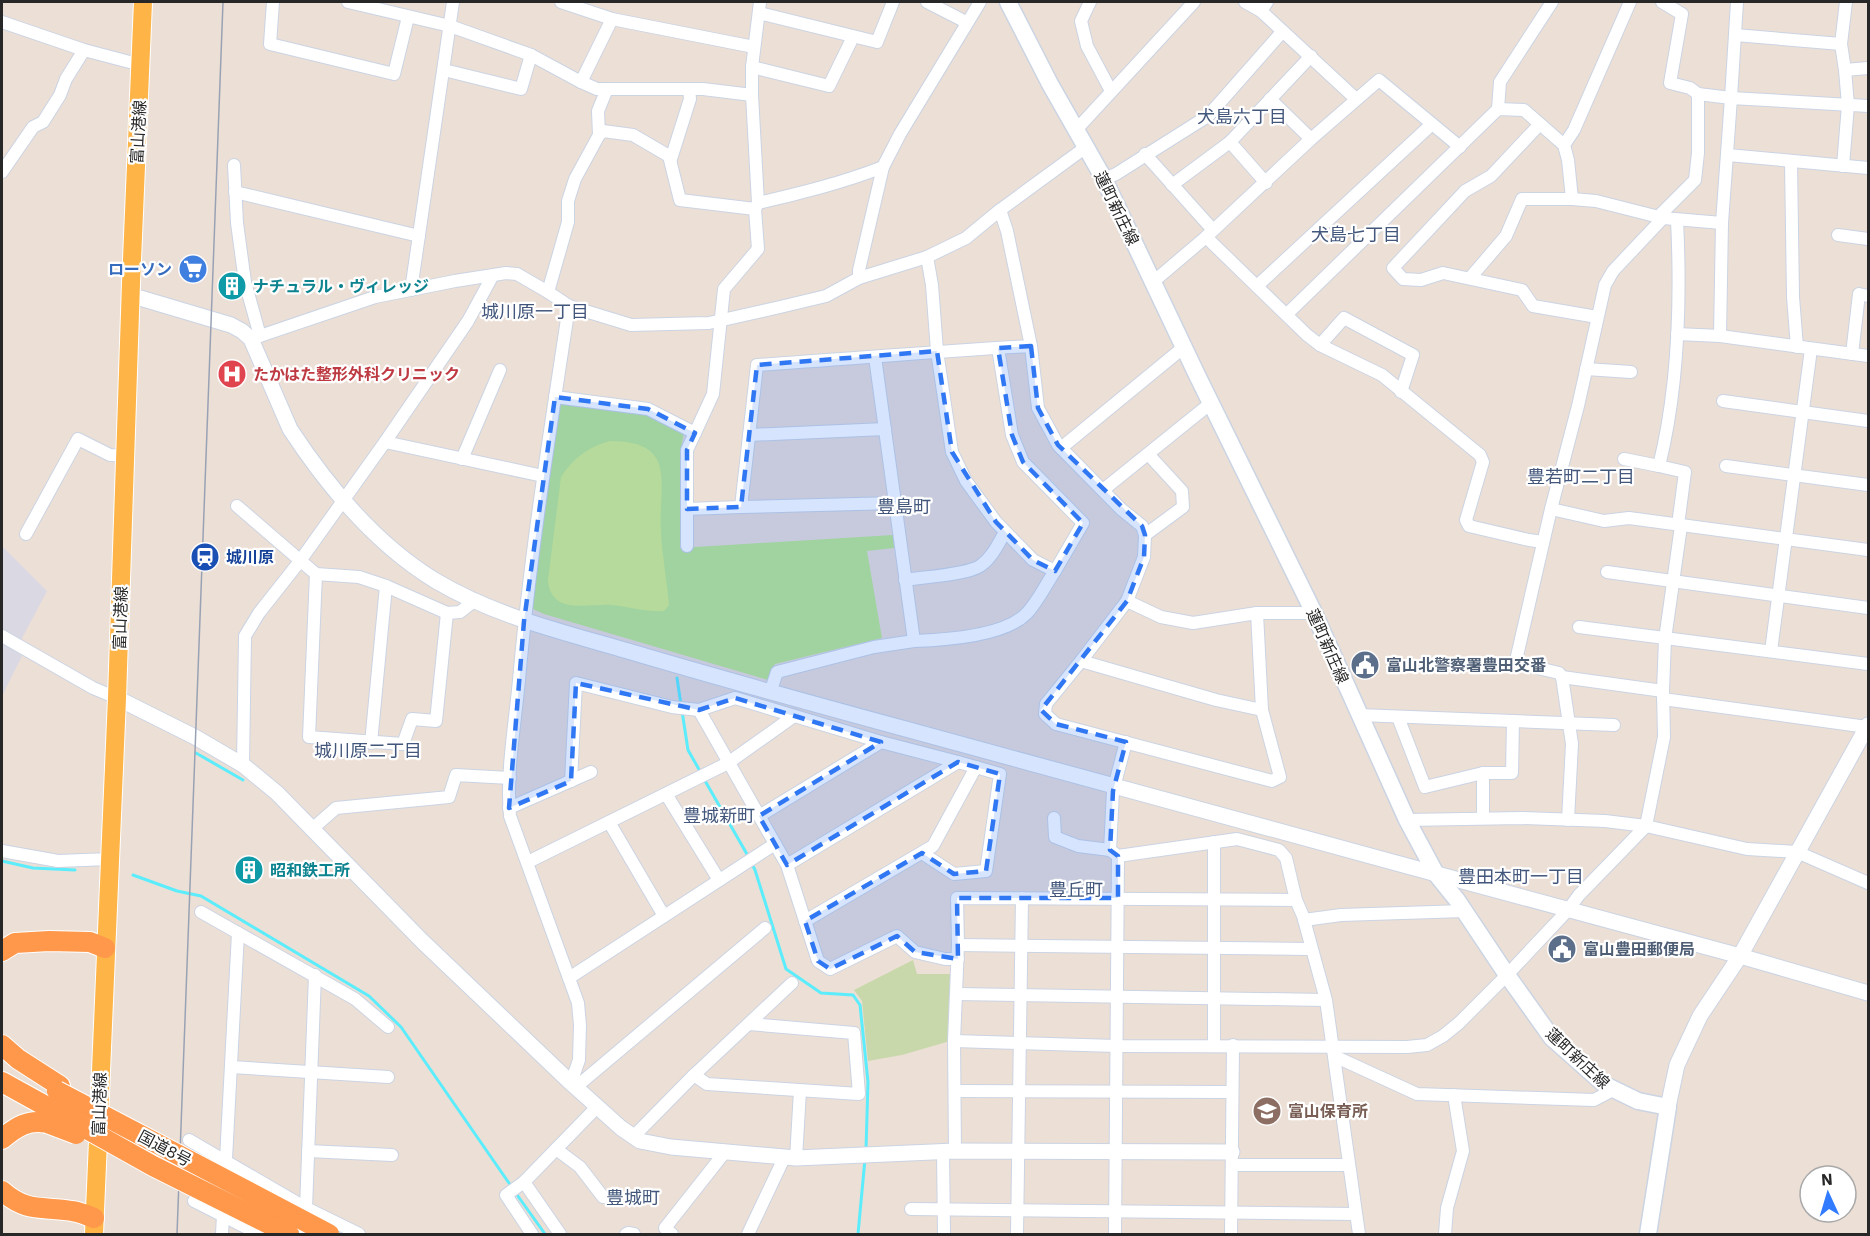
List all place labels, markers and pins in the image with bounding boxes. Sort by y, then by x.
supermarket icon: ローソン [177,253,209,285]
place label: ローソン [108,259,172,279]
building icon: ナチュラル・ヴィレッジ [216,270,248,302]
place label: ナチュラル・ヴィレッジ [253,276,429,296]
hospital icon: たかはた整形外科クリニック [216,358,248,390]
place label: たかはた整形外科クリニック [253,364,460,384]
station icon: 城川原 [189,541,221,573]
place label: 城川原 [226,547,274,567]
public building icon: 富山北警察署豊田交番 [1349,649,1381,681]
place label: 富山北警察署豊田交番 [1386,655,1546,675]
building icon: 昭和鉄工所 [233,854,265,886]
place label: 昭和鉄工所 [270,860,350,880]
public building icon: 富山豊田郵便局 [1546,933,1578,965]
place label: 富山豊田郵便局 [1583,939,1695,959]
school or university icon: 富山保育所 [1251,1095,1283,1127]
place label: 富山保育所 [1288,1101,1368,1121]

